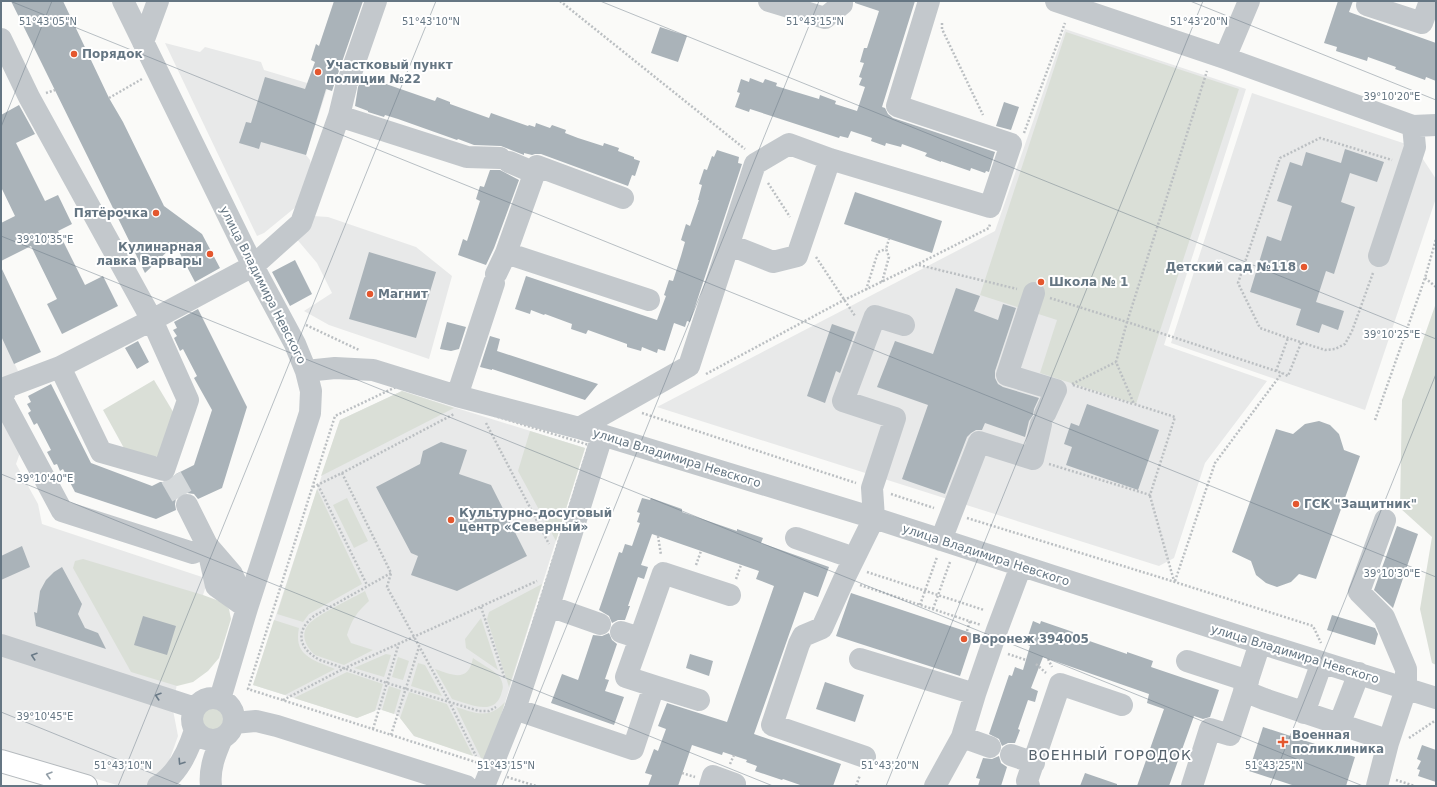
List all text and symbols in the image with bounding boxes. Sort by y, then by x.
text: 51°43'05"N [19,16,77,27]
text: 51°43'10"N [402,16,460,27]
text: 51°43'15"N [786,16,844,27]
text: 51°43'20"N [1170,16,1228,27]
place label: Порядок [82,47,143,61]
marker: Порядок [69,49,79,59]
place label: Участковый пункт полиции №22 [326,58,453,86]
marker: Участковый пункт полиции №22 [313,67,323,77]
text: 39°10'20"E [1364,91,1420,102]
street label: улица Владимира Невского [217,204,309,366]
place label: Пятёрочка [74,206,148,220]
marker: Пятёрочка [151,208,161,218]
text: 39°10'35"E [17,234,73,245]
place label: Кулинарная лавка Варвары [96,240,202,268]
marker: Кулинарная лавка Варвары [205,249,215,259]
place label: Детский сад №118 [1165,260,1296,274]
marker: Детский сад №118 [1299,262,1309,272]
place label: Школа № 1 [1049,275,1128,289]
marker: Школа № 1 [1036,277,1046,287]
place label: Магнит [378,287,428,301]
marker: Магнит [365,289,375,299]
text: 39°10'25"E [1364,329,1420,340]
street label: улица Владимира Невского [591,426,763,490]
text: 39°10'40"E [17,473,73,484]
place label: ГСК "Защитник" [1304,497,1417,511]
marker: ГСК "Защитник" [1291,499,1301,509]
place label: Культурно-досуговый центр «Северный» [459,506,612,534]
marker: Культурно-досуговый центр «Северный» [446,515,456,525]
street label: улица Владимира Невского [901,521,1071,589]
text: 39°10'30"E [1364,568,1420,579]
street label: улица Владимира Невского [1209,622,1381,686]
place label: Воронеж 394005 [972,632,1089,646]
marker: Воронеж 394005 [959,634,969,644]
one-way arrow [31,652,38,661]
one-way arrow [154,692,161,701]
text: 39°10'45"E [17,711,73,722]
place label: Военная поликлиника [1292,728,1384,756]
marker: Военная поликлиника [1277,736,1289,748]
district label: ВОЕННЫЙ ГОРОДОК [1028,746,1192,763]
one-way arrow [179,757,186,764]
text: 51°43'10"N [94,760,152,771]
text: 51°43'15"N [477,760,535,771]
text: 51°43'20"N [861,760,919,771]
text: 51°43'25"N [1245,760,1303,771]
one-way arrow [46,771,53,780]

